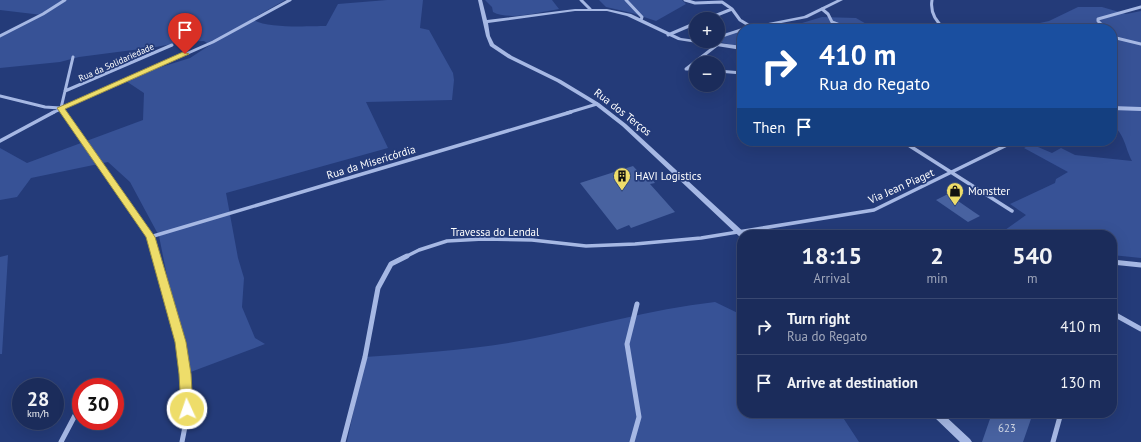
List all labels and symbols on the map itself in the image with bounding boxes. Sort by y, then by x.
pin [168,13,202,54]
street label: Rua da Solidariedade [77,40,156,84]
street label: Rua dos Terços [591,85,655,139]
street label: Rua da Misericórdia [325,142,417,182]
street label: Via Jean Piaget [865,165,936,207]
building icon: HAVI Logistics [612,166,632,191]
place label: HAVI Logistics [635,169,702,183]
shop icon: Monstter [945,181,965,206]
place label: Monstter [968,184,1010,198]
street label: Travessa do Lendal [451,225,540,239]
speed limit sign: 30 [72,378,124,430]
position arrow [166,388,208,430]
house number: 623 [998,421,1016,435]

